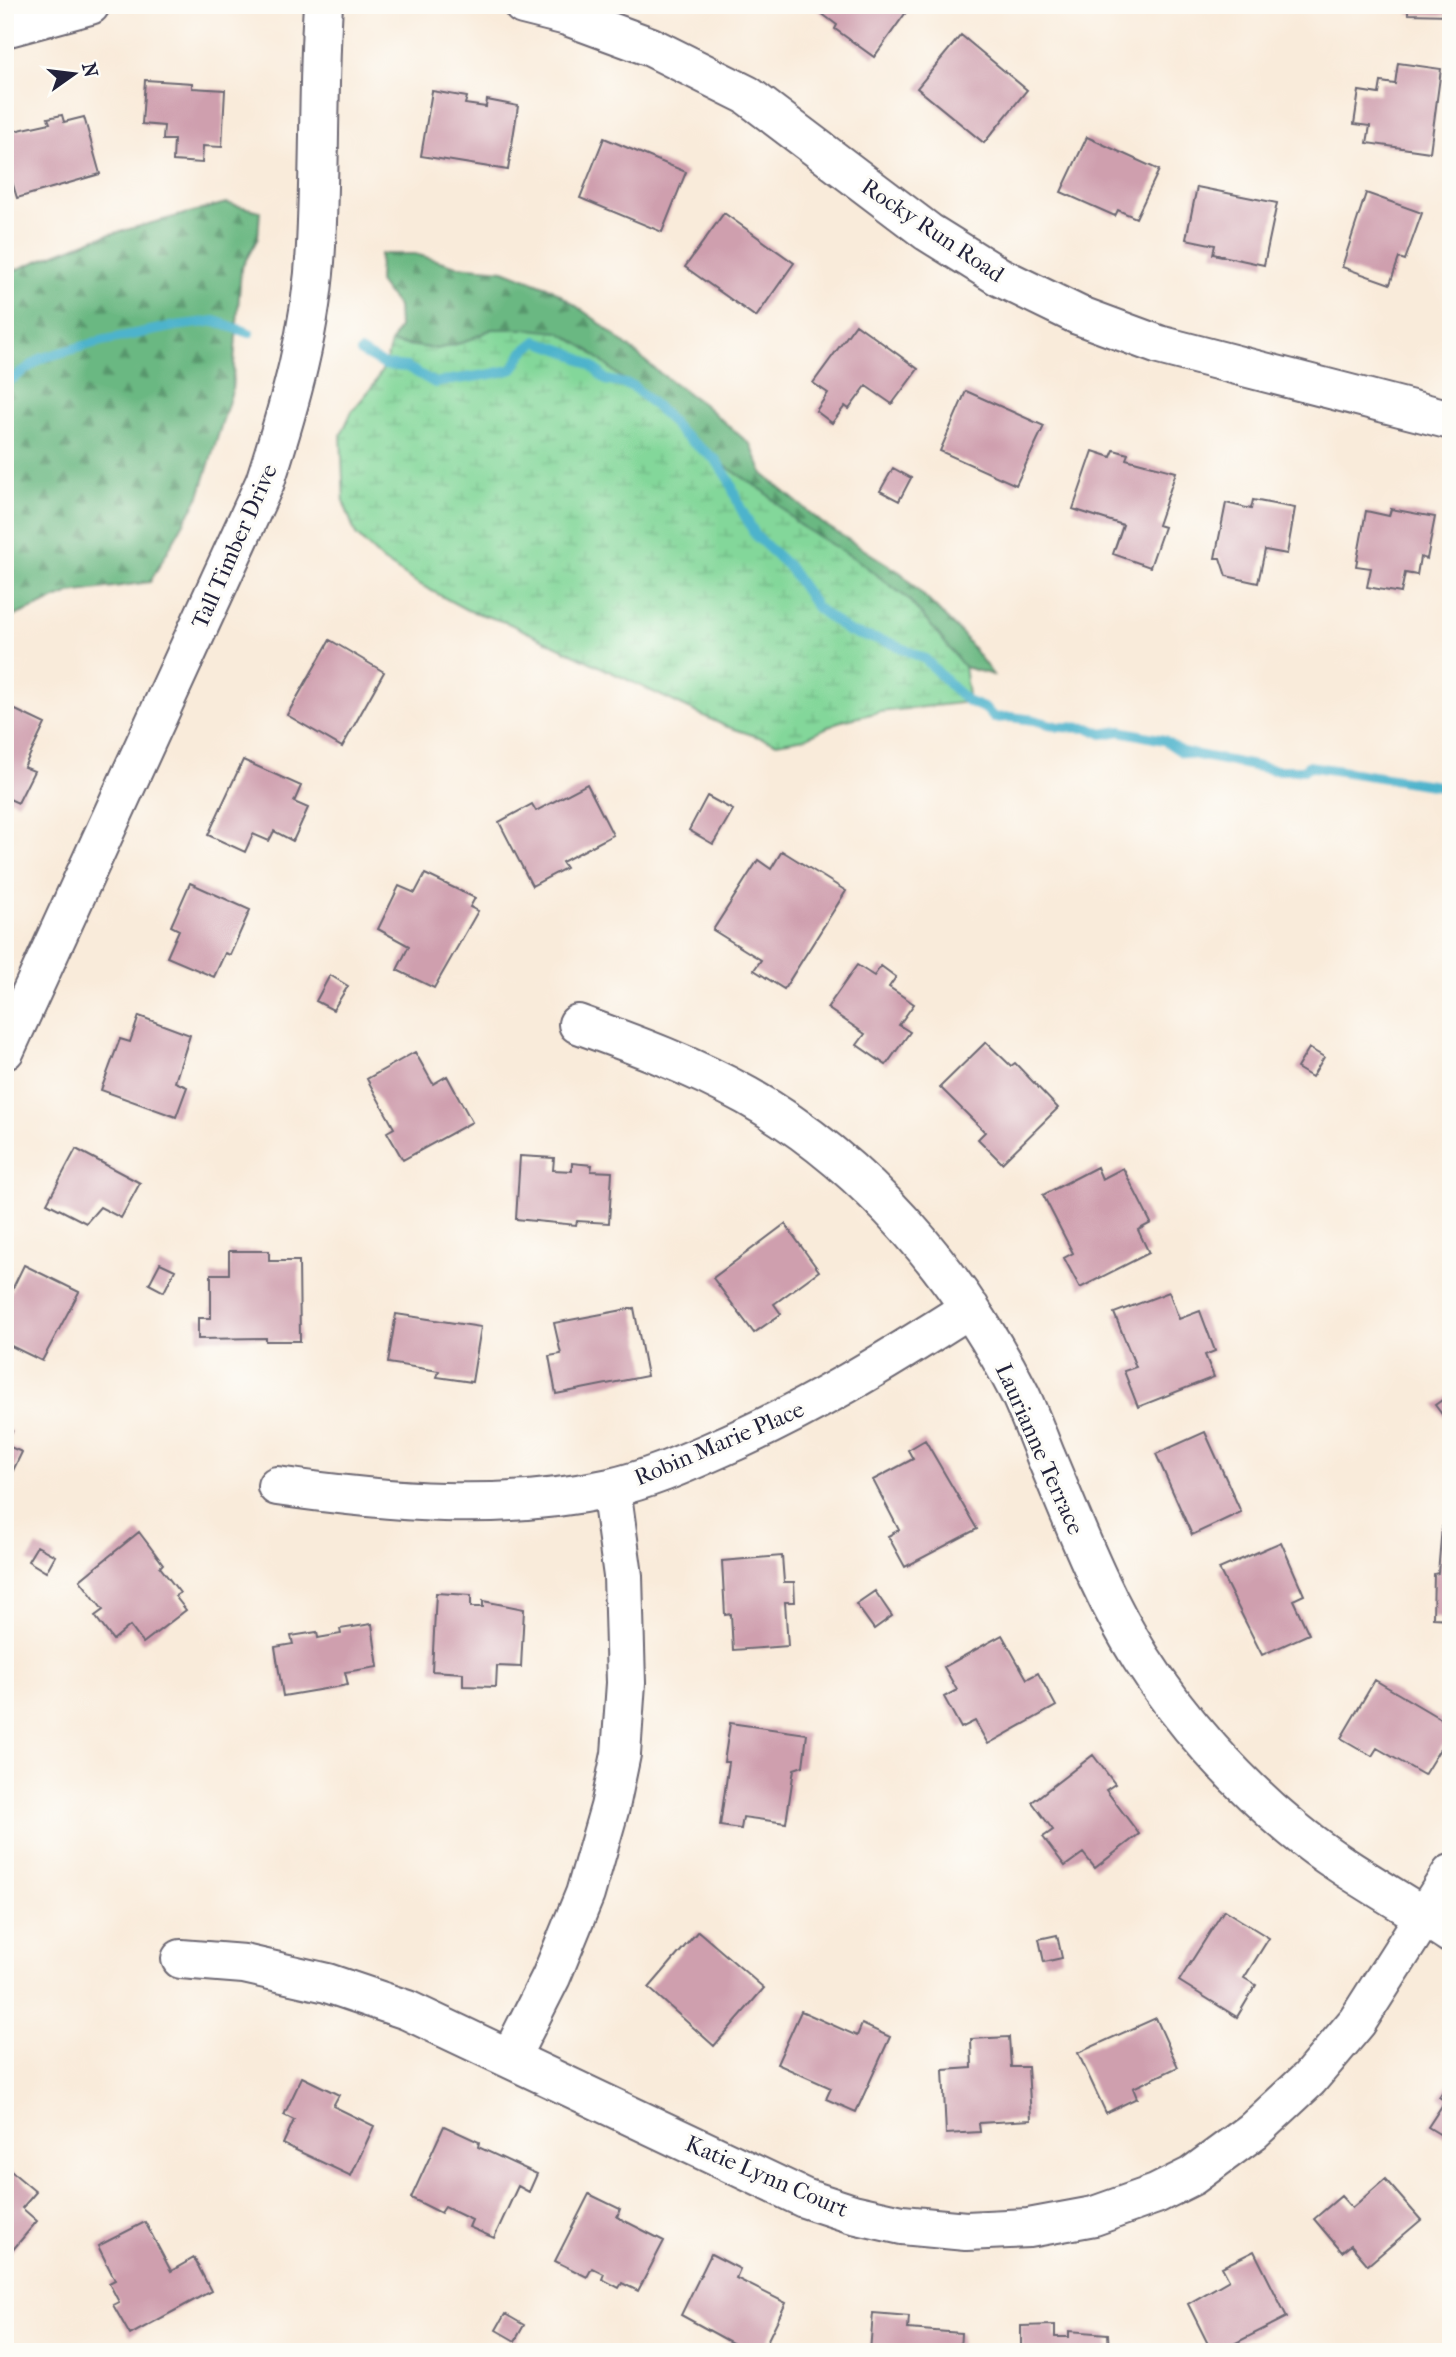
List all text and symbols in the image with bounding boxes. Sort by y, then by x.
north arrow [38,38,108,108]
text: N [77,60,102,80]
street label: Rocky Run Road [856,173,1009,288]
street label: Tall Timber Drive [186,460,283,633]
street label: Laurianne Terrace [990,1360,1089,1539]
street label: Robin Marie Place [630,1396,808,1491]
street label: Katie Lynn Court [681,2130,852,2223]

